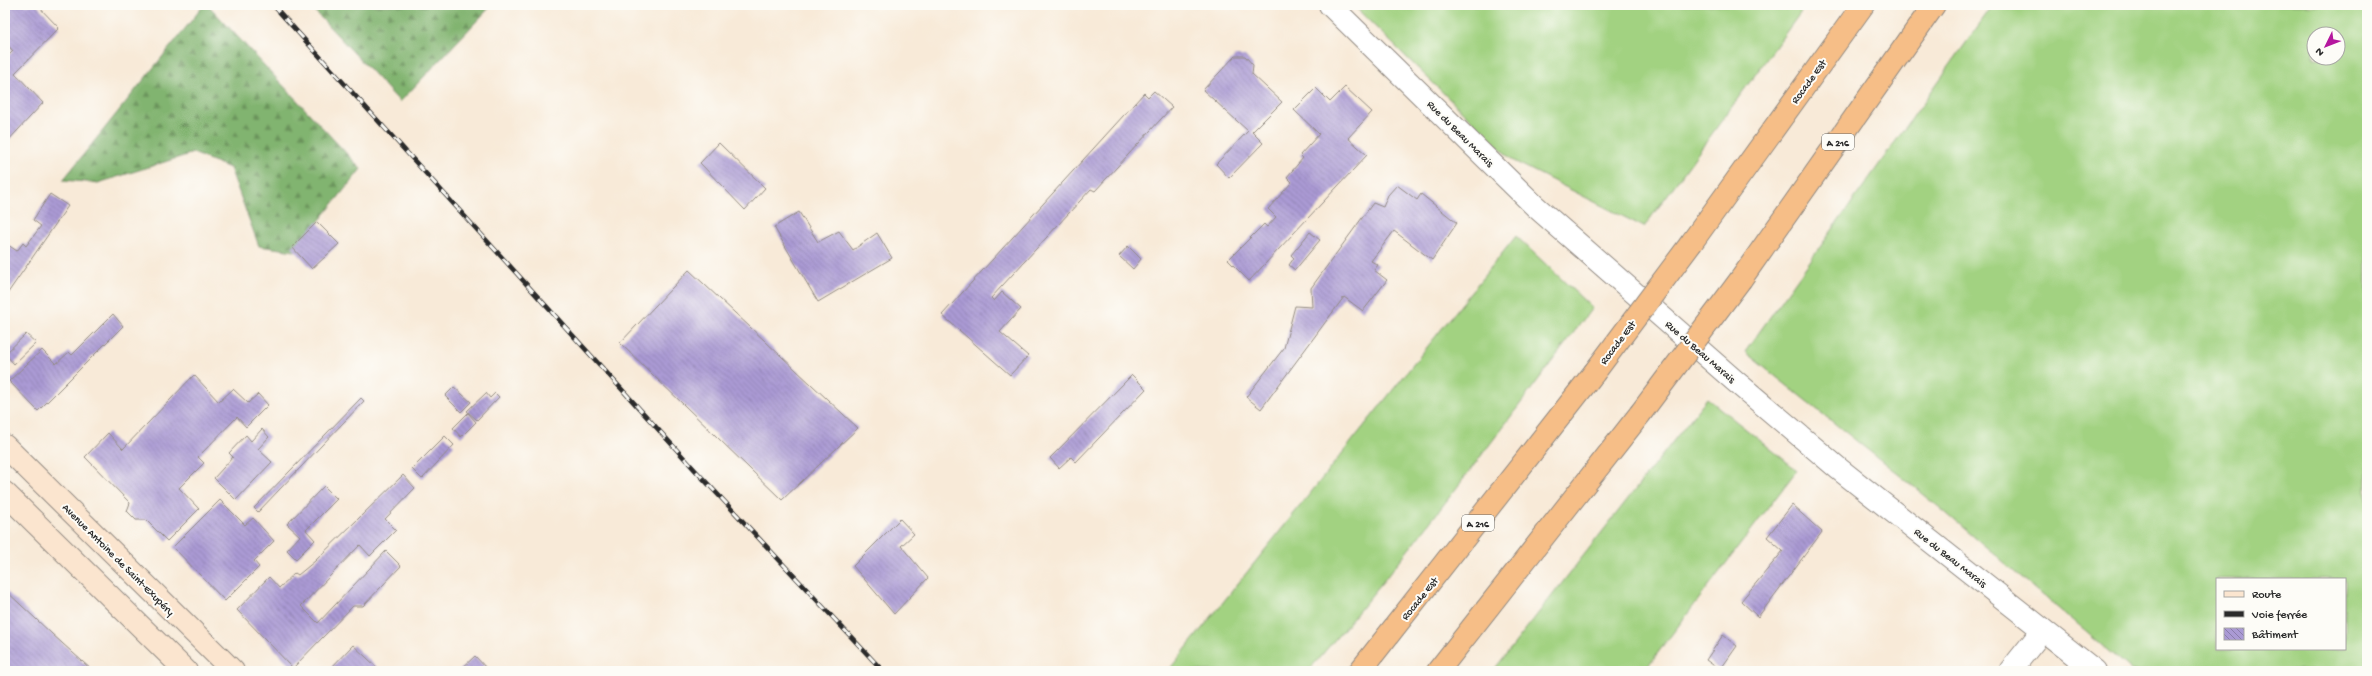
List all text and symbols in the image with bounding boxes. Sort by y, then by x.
north arrow [2306,26,2346,66]
text: N [2313,45,2327,58]
street label: Rocade Est [1790,57,1830,107]
street label: Rue du Beau Marais [1424,99,1496,171]
road number: A 216 [1822,134,1854,150]
street label: Rocade Est [1598,318,1640,367]
street label: Rue du Beau Marais [1662,319,1738,387]
street label: Avenue Antoine de Saint-Exupéry [59,502,176,619]
road number: A 216 [1462,515,1494,531]
street label: Rue du Beau Marais [1911,527,1989,591]
street label: Rocade Est [1400,574,1442,623]
legend [2216,578,2346,650]
text: Route [2252,589,2282,603]
text: Voie ferrée [2251,609,2308,623]
text: Bâtiment [2251,629,2299,643]

